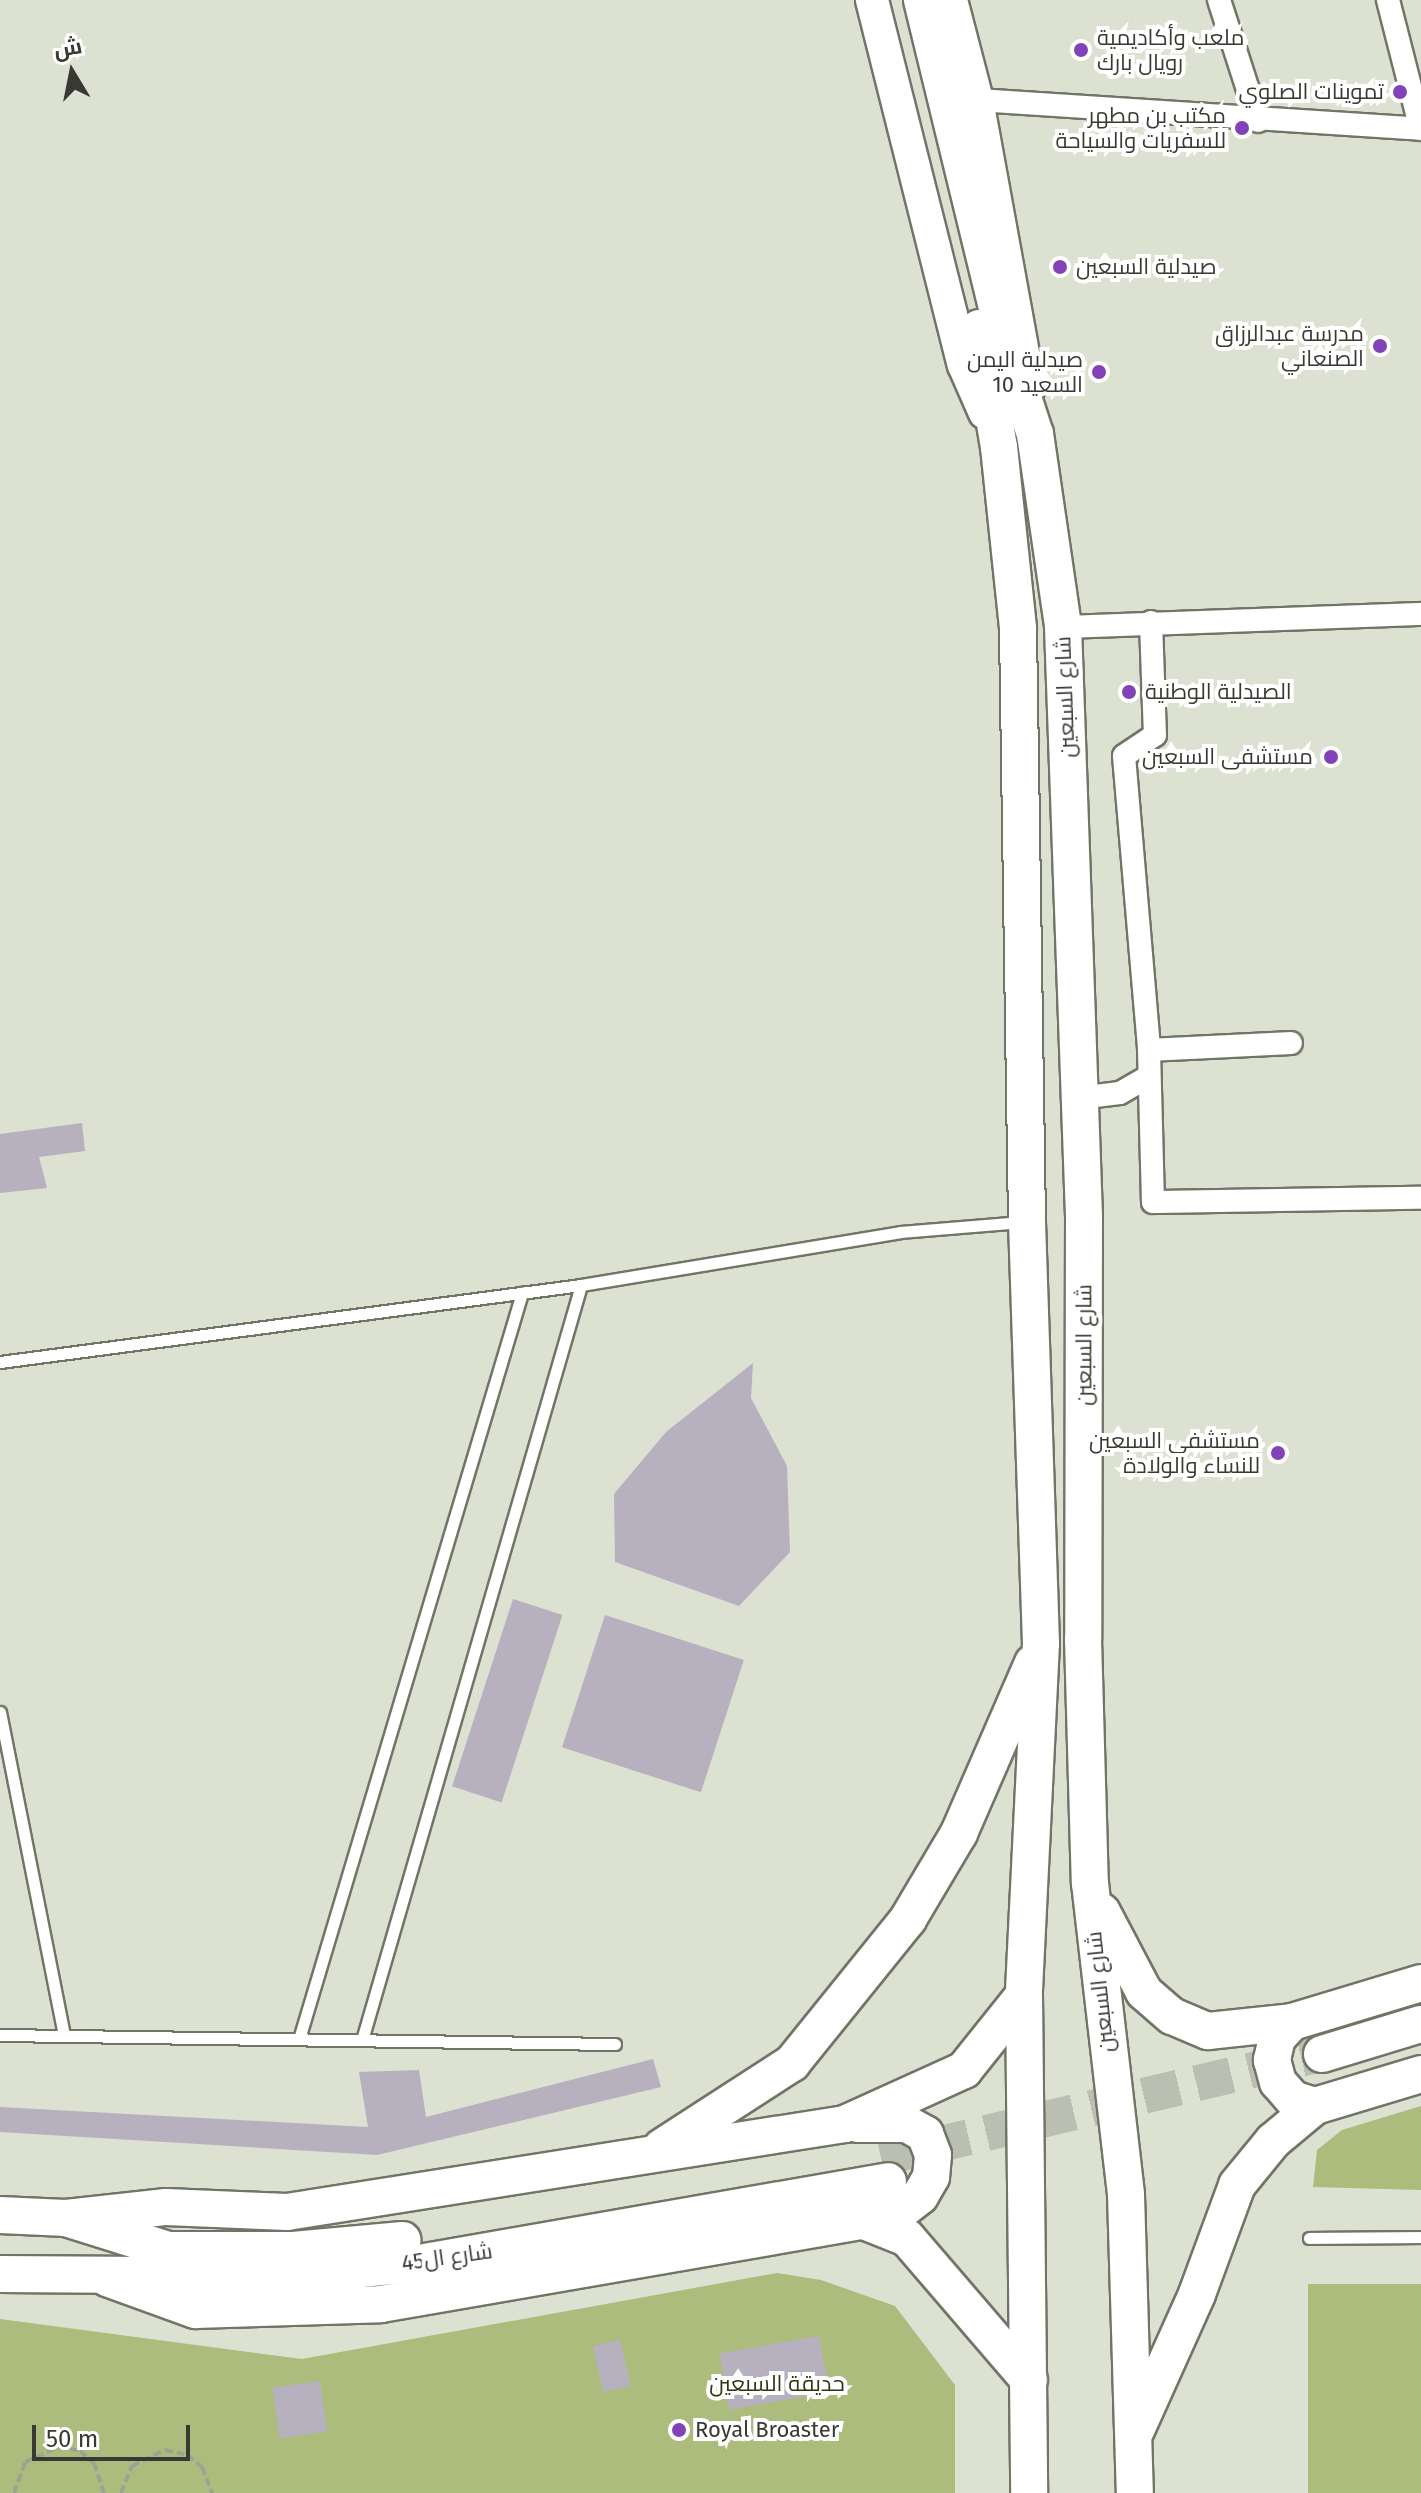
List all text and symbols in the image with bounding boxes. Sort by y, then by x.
place label: ملعب وأكاديمية رويال بارك [1097,24,1244,76]
north arrow [32,32,112,112]
text: ش [51,32,84,64]
marker: ملعب وأكاديمية رويال بارك [1072,41,1090,59]
place label: تموينات الصلوي [1239,79,1384,105]
marker: تموينات الصلوي [1391,83,1409,101]
place label: مكتب بن مطهر للسفريات والسياحة [1056,102,1226,154]
marker: مكتب بن مطهر للسفريات والسياحة [1233,119,1251,137]
place label: صيدلية السبعين [1076,254,1217,280]
marker: صيدلية السبعين [1051,258,1069,276]
place label: مدرسة عبدالرزاق الصنعاني [1215,320,1364,372]
marker: مدرسة عبدالرزاق الصنعاني [1371,337,1389,355]
place label: صيدلية اليمن السعيد 10 [967,346,1083,398]
marker: صيدلية اليمن السعيد 10 [1090,363,1108,381]
street label: شارع السبعين [1050,636,1080,758]
place label: الصيدلية الوطنية [1145,679,1292,705]
marker: الصيدلية الوطنية [1120,683,1138,701]
place label: مستشفى السبعين [1142,744,1313,770]
marker: مستشفى السبعين [1320,746,1342,768]
street label: شارع السبعين [1071,1284,1097,1406]
place label: مستشفى السبعين للنساء والولادة [1089,1427,1260,1478]
marker: مستشفى السبعين للنساء والولادة [1267,1442,1289,1464]
street label: شارع السبعين [1081,1930,1119,2054]
street label: شارع ال45 [400,2238,494,2276]
park label: حديقة السبعين [709,2371,845,2397]
scale bar [36,2409,194,2459]
place label: Royal Broaster [695,2417,839,2443]
marker: Royal Broaster [670,2421,688,2439]
text: 50 m [46,2425,98,2453]

